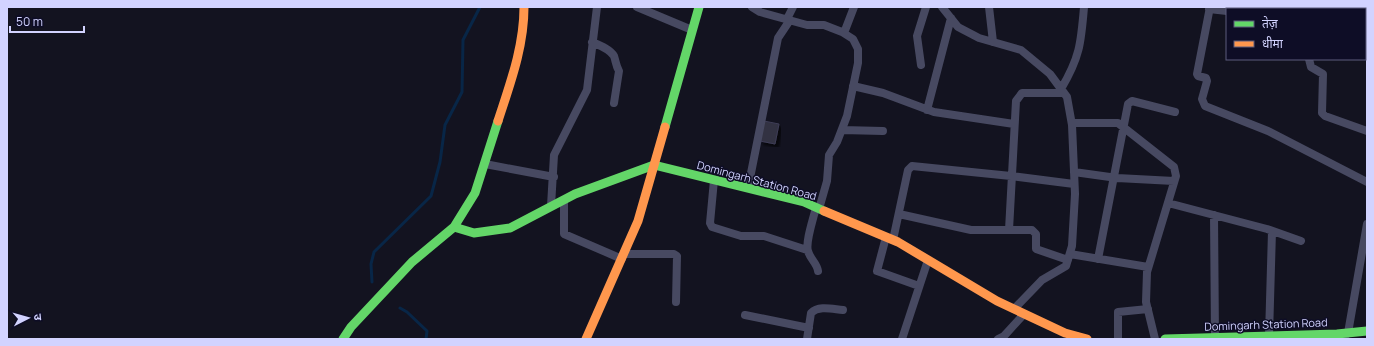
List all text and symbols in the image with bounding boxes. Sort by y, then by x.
scale bar [10,8,84,34]
legend [1226,8,1366,60]
text: 50 m [16,13,43,30]
text: तेज़ [1262,15,1279,32]
text: धीमा [1262,35,1284,52]
street label: Domingarh Station Road [696,157,818,203]
north arrow [8,298,48,338]
text: उ [31,313,46,321]
street label: Domingarh Station Road [1204,314,1328,334]

